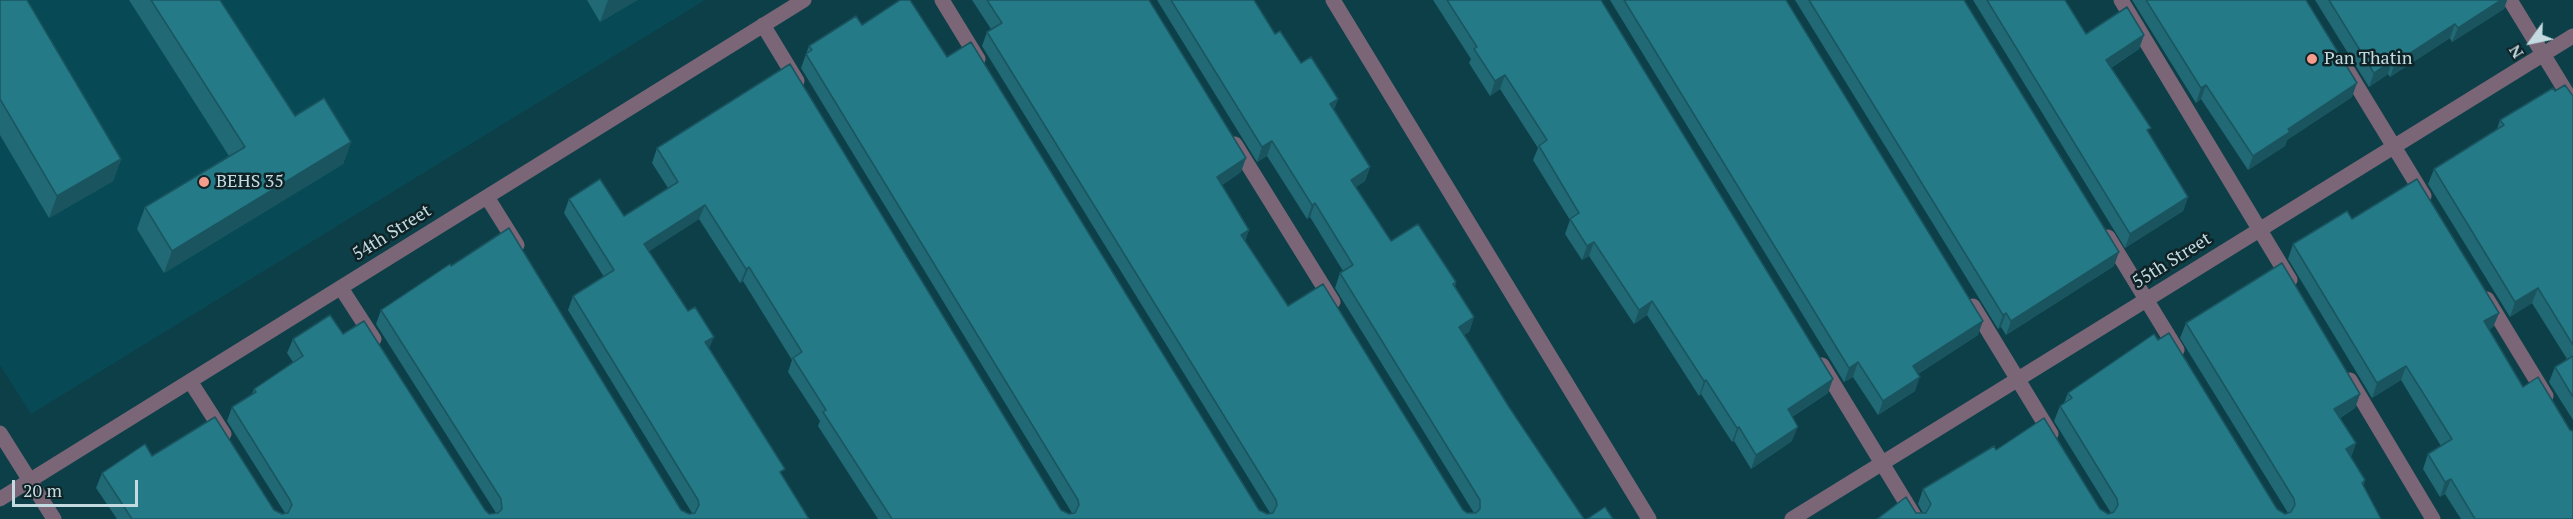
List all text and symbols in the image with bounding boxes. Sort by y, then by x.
north arrow [2501,12,2561,72]
text: N [2503,41,2528,63]
place label: Pan Thatin [2324,48,2412,70]
marker: Pan Thatin [2305,52,2319,66]
place label: BEHS 35 [216,171,284,193]
marker: BEHS 35 [197,175,211,189]
street label: 54th Street [349,200,435,266]
street label: 55th Street [2129,228,2215,294]
scale bar [15,468,141,506]
text: 20 m [23,478,62,502]

